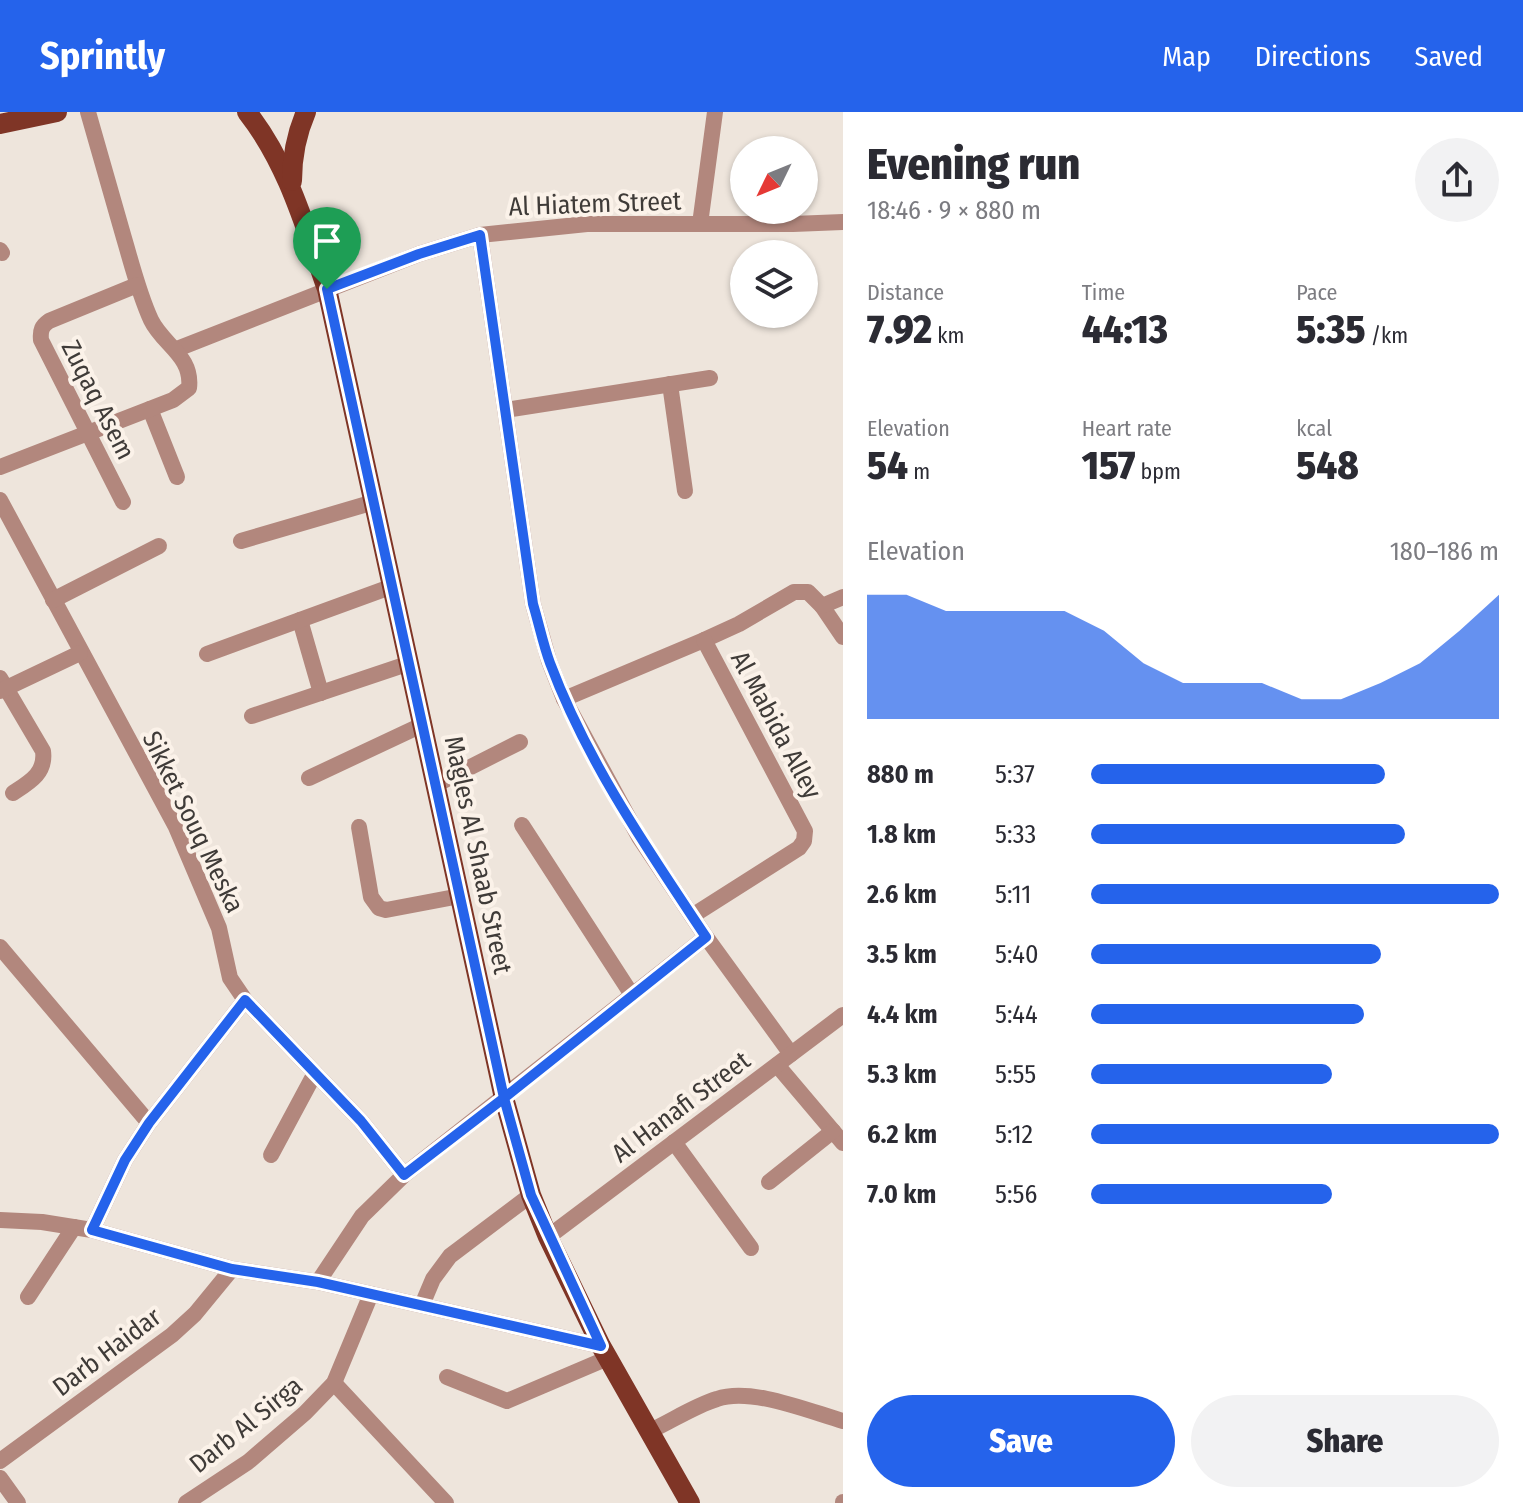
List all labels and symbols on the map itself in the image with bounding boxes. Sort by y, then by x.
north arrow [730,136,818,224]
street label: Al Hiatem Street [508,185,682,223]
pin [293,207,361,289]
street label: Zuqaq Asem [55,335,141,465]
street label: Al Mabida Alley [724,646,828,804]
street label: Sikket Souq Meska [136,726,250,918]
street label: Magles Al Shaab Street [438,733,518,977]
street label: Al Hanafi Street [606,1045,757,1169]
street label: Darb Haidar [47,1301,167,1403]
street label: Darb Al Sirga [183,1370,309,1480]

